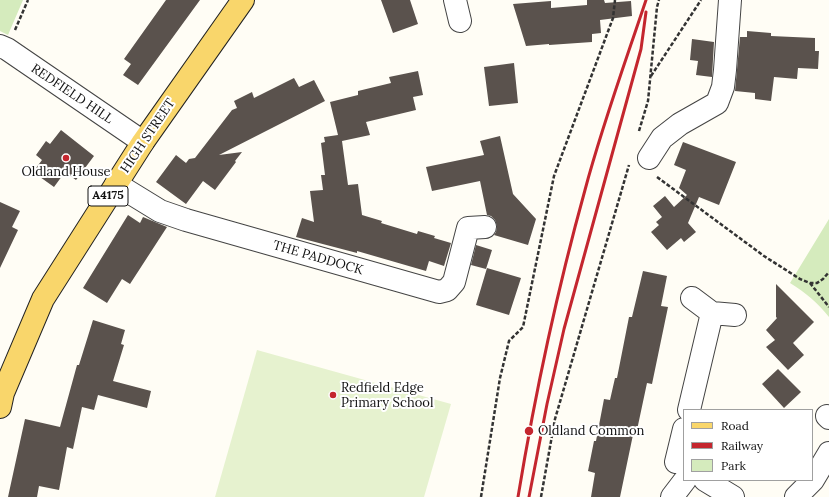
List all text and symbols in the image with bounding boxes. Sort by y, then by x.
street label: REDFIELD HILL [28,61,116,127]
street label: HIGH STREET [117,96,179,176]
marker: Oldland House [61,153,71,163]
place label: Oldland House [21,164,111,180]
road number: A4175 [88,186,128,206]
street label: THE PADDOCK [271,238,365,278]
place label: Redfield Edge Primary School [341,380,433,411]
marker: Redfield Edge Primary School [328,390,338,400]
legend [683,409,813,481]
text: Road [721,418,749,433]
place label: Oldland Common [538,423,644,439]
marker: Oldland Common [523,425,535,437]
text: Railway [721,438,763,453]
text: Park [721,458,746,473]

